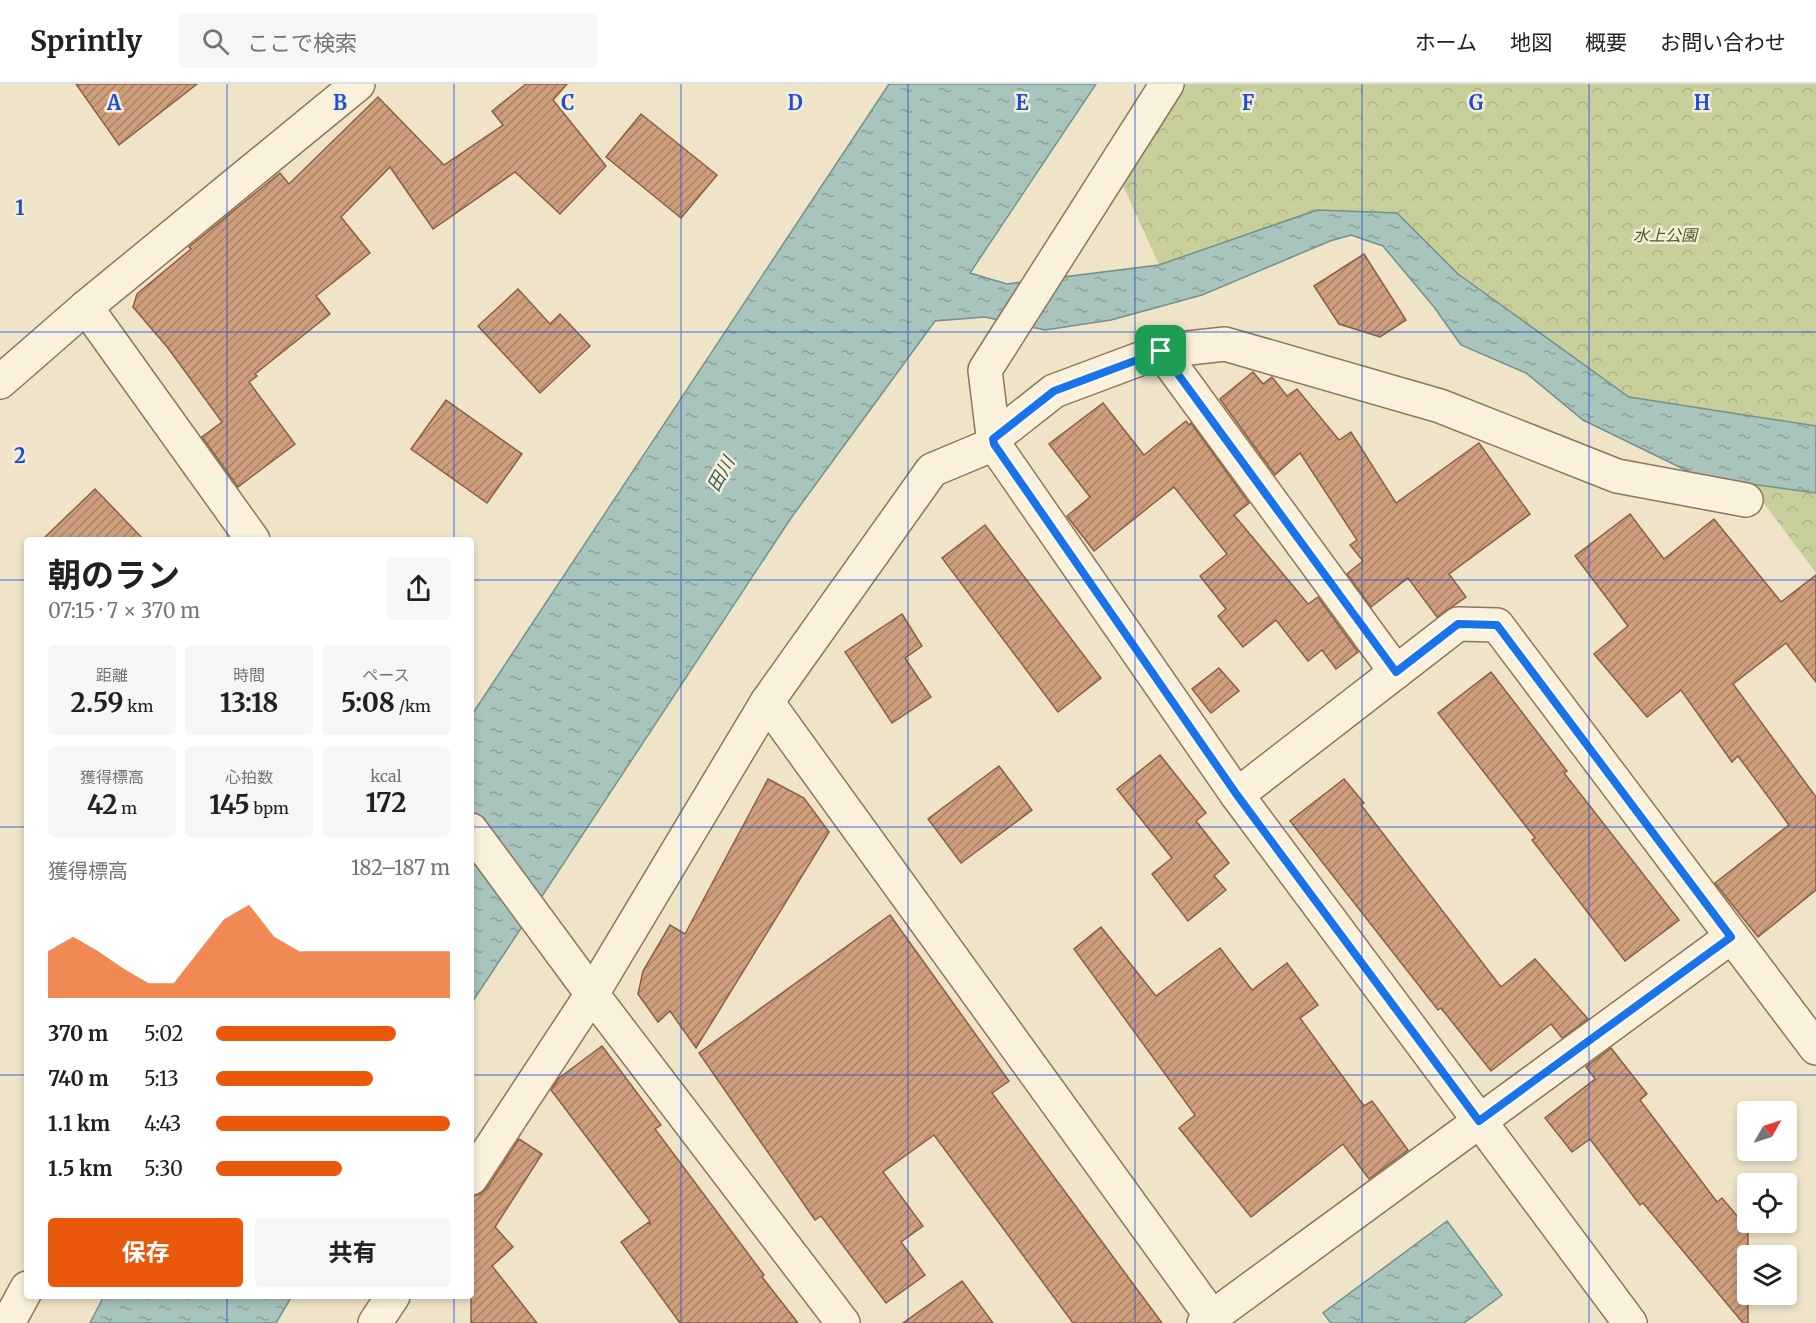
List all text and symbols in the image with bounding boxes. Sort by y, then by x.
search box [178,14,598,68]
text: Sprintly [30,23,142,59]
icon: search [199,25,232,58]
text: ここで検索 [247,29,357,57]
text: ホーム [1415,29,1477,56]
text: 地図 [1510,29,1552,56]
text: 概要 [1585,29,1627,56]
text: お問い合わせ [1660,29,1786,56]
text: A [106,90,122,115]
text: B [333,90,347,115]
text: C [561,90,575,115]
text: D [787,90,803,115]
text: E [1015,90,1029,115]
text: F [1242,90,1255,115]
text: G [1469,90,1484,115]
text: H [1694,90,1710,115]
text: 1 [15,195,25,220]
park label: 水上公園 [1633,225,1699,245]
pin [1135,325,1186,376]
icon: arrive [1144,334,1177,367]
text: 2 [14,443,26,468]
water label: 田川 [702,451,740,495]
text: 朝のラン [48,555,180,596]
button: share [387,557,450,620]
text: 07:15 · 7 × 370 m [48,598,200,623]
text: 距離 [96,665,128,685]
text: 時間 [233,665,265,685]
text: ペース [362,665,410,685]
text: 2.59 [71,686,124,719]
text: 13:18 [220,686,278,719]
text: 5:08 [341,686,395,719]
text: km [124,696,153,716]
text: /km [395,696,431,716]
text: kcal [370,766,402,786]
text: 獲得標高 [80,767,144,787]
text: 心拍数 [225,767,273,787]
text: 172 [365,786,407,819]
text: 42 [87,788,118,821]
text: 145 [209,788,250,821]
text: m [118,798,137,818]
text: bpm [250,798,289,818]
text: 182–187 m [351,855,450,880]
text: 獲得標高 [48,858,128,883]
text: 370 m [48,1021,108,1046]
text: 5:02 [144,1021,184,1046]
text: 740 m [48,1066,109,1091]
text: 5:13 [144,1066,179,1091]
north arrow [1737,1101,1797,1161]
map controls [1737,1101,1797,1305]
text: 1.1 km [48,1111,110,1136]
text: 4:43 [144,1111,181,1136]
text: 1.5 km [48,1156,112,1181]
text: 5:30 [144,1156,183,1181]
button: locate [1737,1173,1797,1233]
button: 保存 [48,1218,243,1287]
button: 共有 [255,1218,450,1287]
button: layers [1737,1245,1797,1305]

